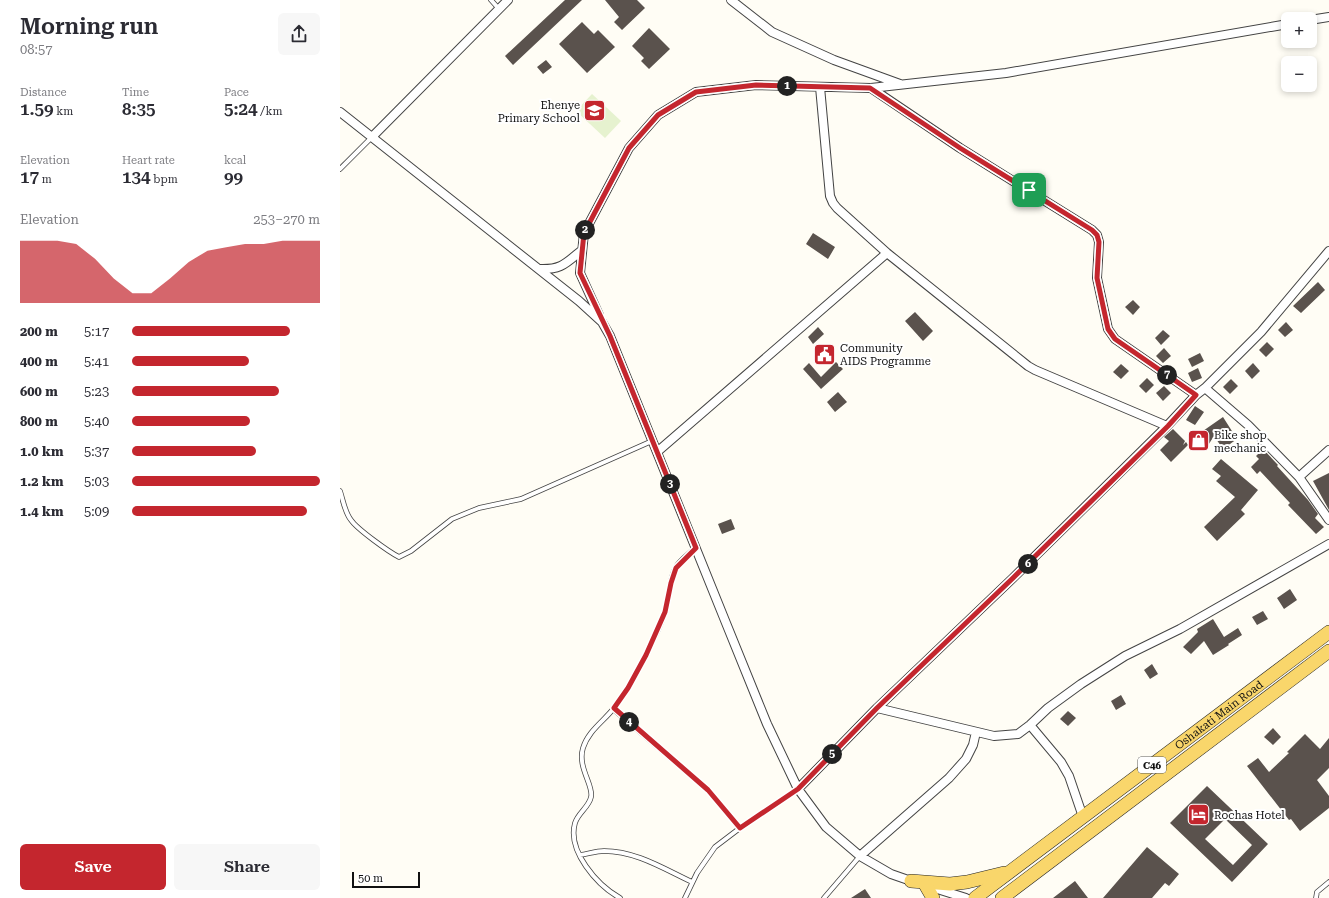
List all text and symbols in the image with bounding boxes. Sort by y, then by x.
map controls [1281,12,1317,92]
button: + [1281,12,1317,48]
button: share [278,13,320,55]
text: Morning run [20,14,158,39]
text: 08:57 [20,42,52,57]
button: − [1281,56,1317,92]
pin: 1 [777,76,797,96]
text: 1 [784,79,790,92]
text: Distance [20,86,67,99]
text: Time [122,86,149,99]
text: Pace [224,86,249,99]
school or university icon: Ehenye Primary School [582,98,608,124]
text: 1.59 [20,99,54,119]
text: 8:35 [122,99,156,119]
text: 5:24 [224,99,258,119]
place label: Ehenye Primary School [498,99,581,125]
text: km [54,105,73,118]
text: /km [258,105,283,118]
text: Elevation [20,154,70,167]
text: Heart rate [122,154,175,167]
text: kcal [224,154,246,167]
text: 17 [20,167,39,187]
text: 134 [122,167,151,187]
text: 99 [224,167,243,187]
text: m [39,173,52,186]
text: bpm [151,173,178,186]
pin [1012,173,1046,207]
icon: arrive [1018,179,1040,201]
text: Elevation [20,212,79,227]
text: 253–270 m [253,212,320,227]
pin: 2 [575,220,595,240]
text: 2 [582,223,588,236]
text: 200 m [20,324,58,339]
text: 5:17 [84,324,109,339]
public building icon: Community AIDS Programme [812,341,838,367]
place label: Community AIDS Programme [840,342,931,368]
text: 400 m [20,354,58,369]
text: 5:41 [84,354,109,369]
pin: 7 [1157,365,1177,385]
text: 7 [1164,368,1170,381]
text: 600 m [20,384,58,399]
text: 5:23 [84,384,109,399]
text: 800 m [20,414,58,429]
text: 5:40 [84,414,109,429]
shop icon: Bike shop mechanic [1186,428,1212,454]
place label: Bike shop mechanic [1214,429,1267,455]
text: 1.0 km [20,444,63,459]
text: 5:37 [84,444,109,459]
text: 1.2 km [20,474,63,489]
text: 5:03 [84,474,109,489]
pin: 3 [660,474,680,494]
text: 3 [667,477,673,490]
text: 1.4 km [20,504,63,519]
text: 5:09 [84,504,109,519]
pin: 6 [1018,554,1038,574]
text: 6 [1025,557,1031,570]
street label: Oshakati Main Road [1173,678,1266,752]
pin: 4 [619,712,639,732]
text: 4 [626,715,632,728]
pin: 5 [822,744,842,764]
text: 5 [829,747,835,760]
road number: C46 [1138,757,1166,773]
hotel icon: Rochas Hotel [1186,802,1212,828]
place label: Rochas Hotel [1214,809,1285,822]
button: Save [20,844,166,890]
button: Share [174,844,320,890]
scale bar [352,870,420,889]
text: 50 m [358,872,383,885]

